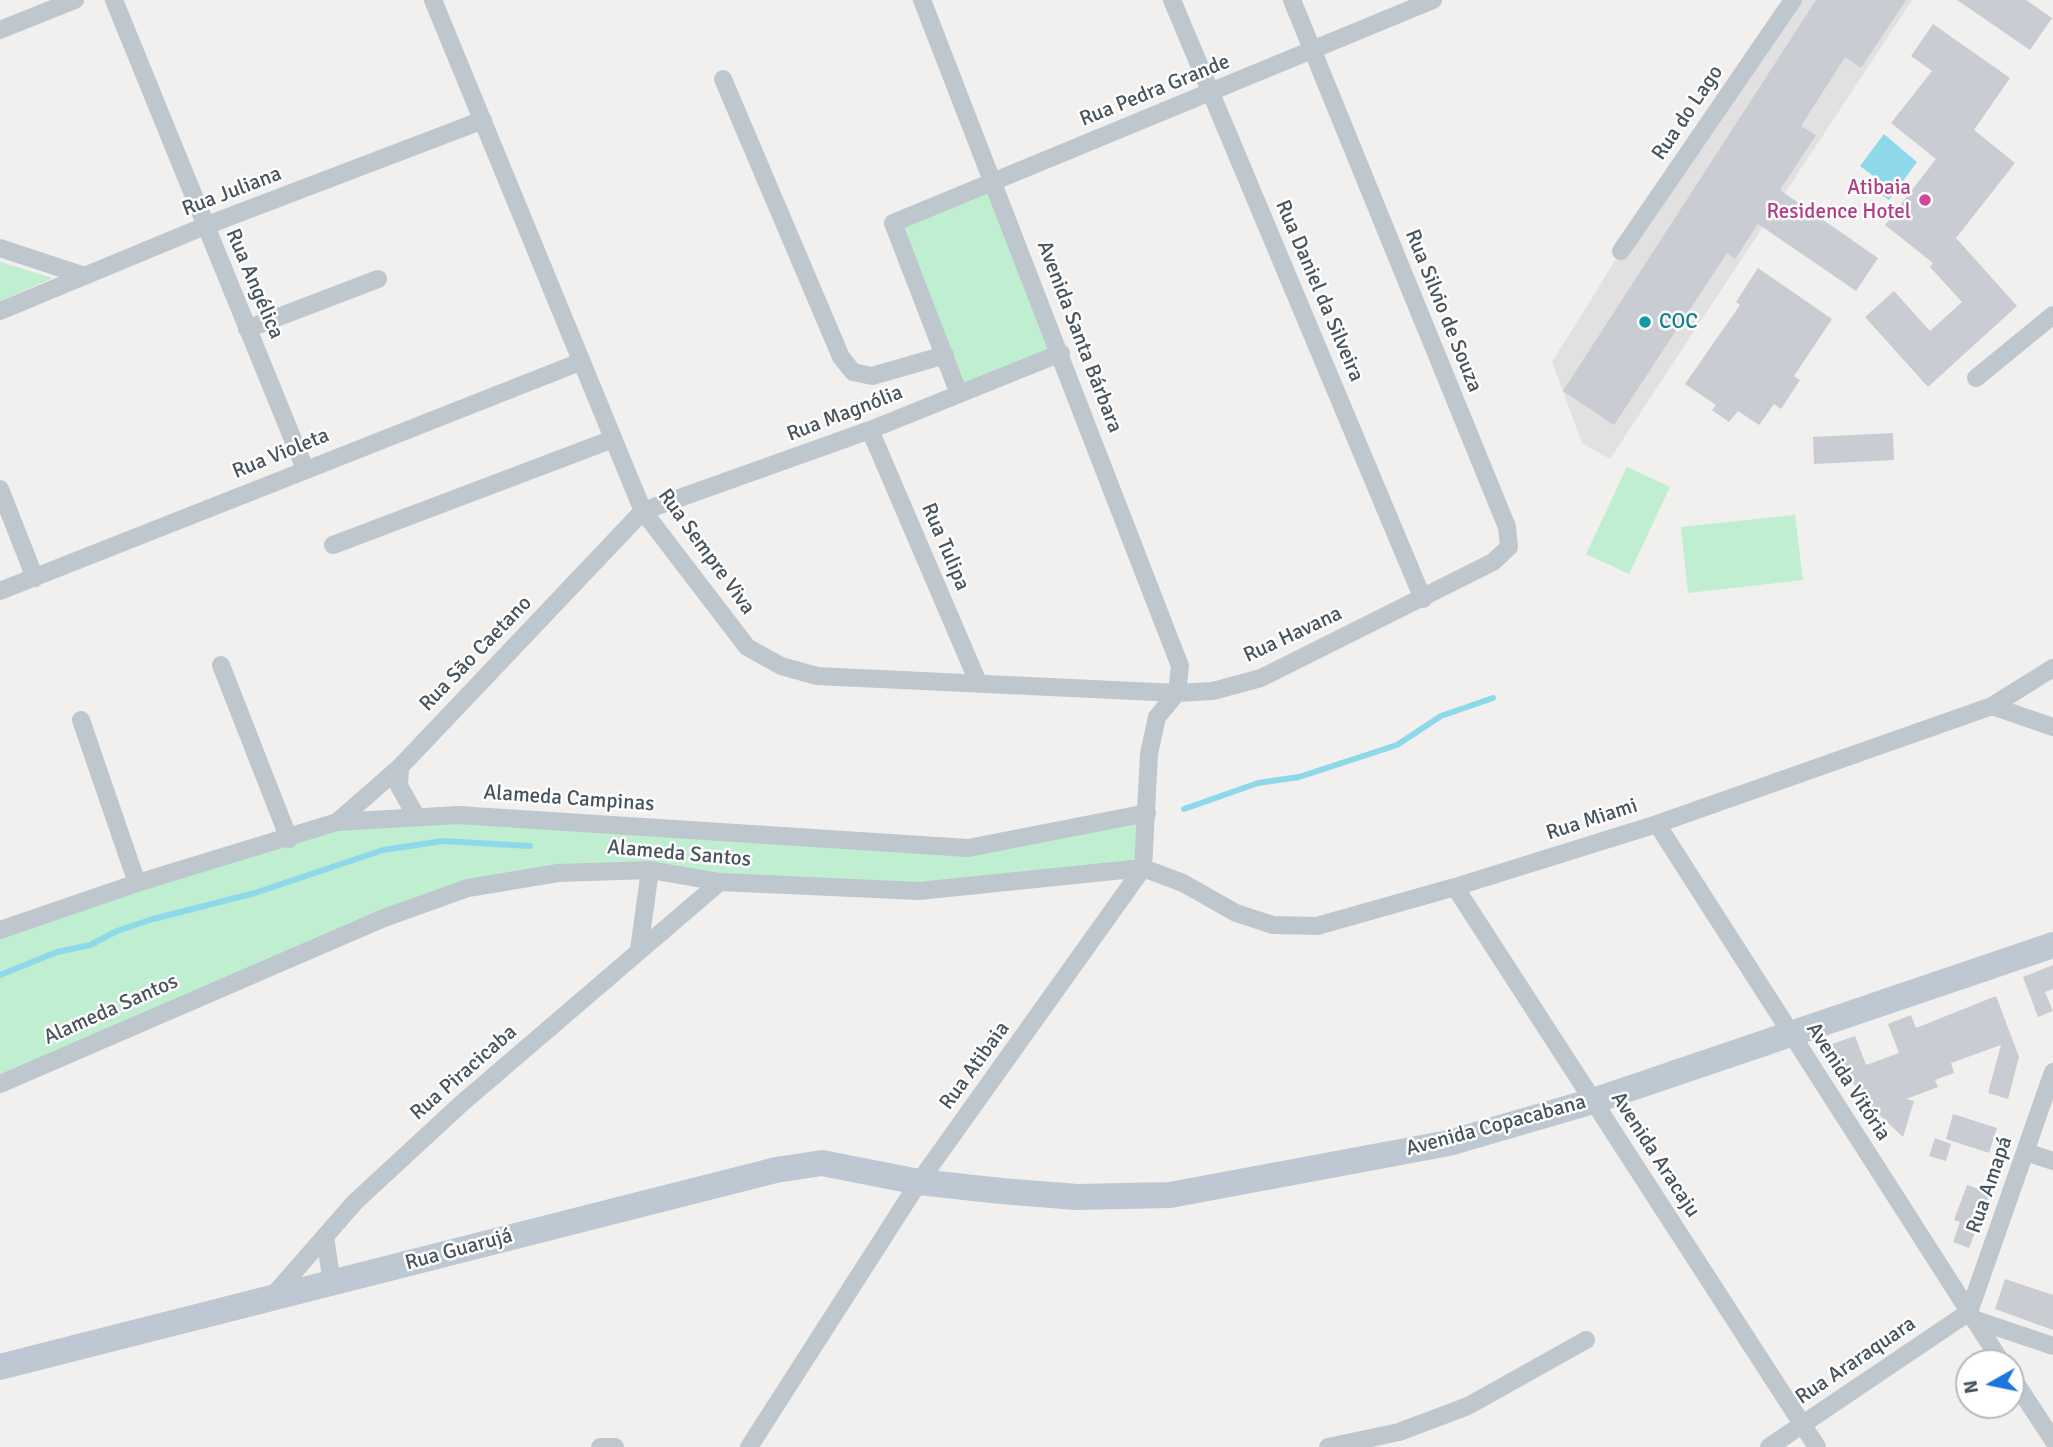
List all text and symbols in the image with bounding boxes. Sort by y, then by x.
street label: Rua Pedra Grande [1076,49,1234,133]
street label: Rua do Lago [1647,61,1729,165]
street label: Rua Juliana [179,162,285,222]
place label: Atibaia Residence Hotel [1767,175,1911,225]
marker: Atibaia Residence Hotel [1917,192,1933,208]
street label: Rua Daniel da Silveira [1269,196,1369,386]
street label: Rua Angélica [220,225,288,343]
street label: Rua Silvio de Souza [1399,226,1487,396]
street label: Avenida Santa Bárbara [1031,238,1127,436]
place label: COC [1659,309,1698,335]
marker: COC [1637,314,1653,330]
street label: Rua Magnólia [783,380,907,448]
street label: Rua Violeta [229,423,333,485]
street label: Rua Sempre Viva [652,484,760,620]
street label: Rua Tulipa [915,499,975,595]
street label: Rua São Caetano [415,591,537,717]
street label: Rua Havana [1240,601,1346,669]
street label: Alameda Campinas [483,780,655,818]
street label: Rua Miami [1543,793,1641,847]
street label: Alameda Santos [606,835,752,873]
street label: Alameda Santos [40,969,182,1051]
street label: Rua Atibaia [935,1017,1015,1115]
street label: Avenida Vitória [1800,1018,1896,1146]
street label: Rua Piracicaba [406,1020,522,1126]
street label: Avenida Aracaju [1605,1087,1705,1223]
street label: Avenida Copacabana [1403,1090,1589,1162]
street label: Rua Amapá [1962,1133,2018,1237]
street label: Rua Guarujá [403,1224,515,1276]
street label: Rua Araraquara [1791,1312,1921,1410]
north arrow [1955,1349,2025,1419]
text: N [1958,1379,1984,1395]

